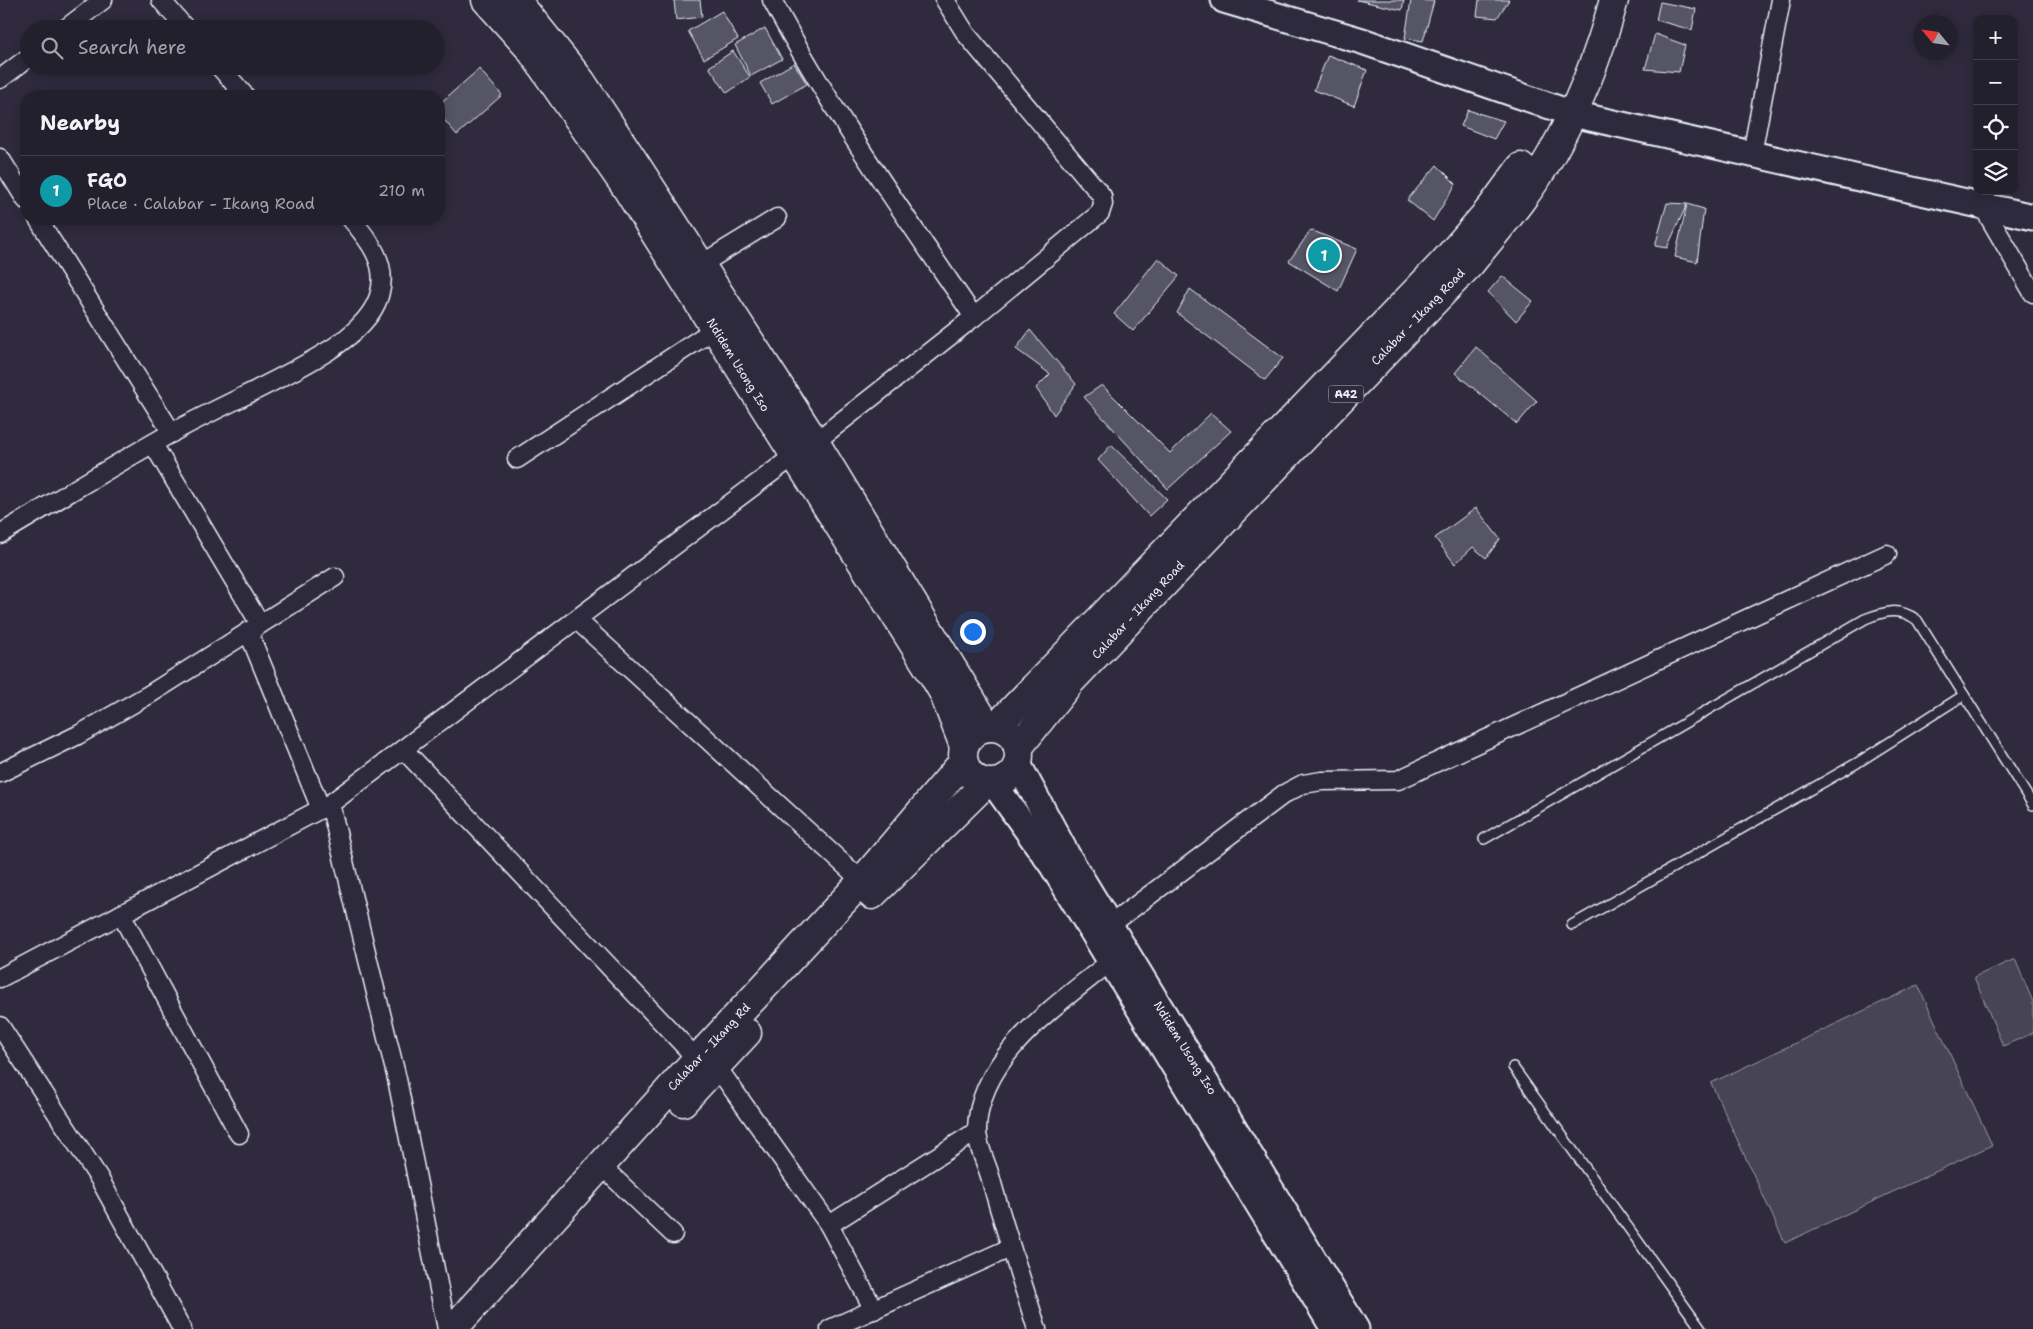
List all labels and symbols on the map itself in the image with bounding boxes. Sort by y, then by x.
north arrow [1913,15,1958,60]
pin: 1 [1308,236,1340,274]
street label: Calabar - Ikang Road [1367,265,1469,369]
street label: Ndidem Usong Iso [703,315,773,415]
road number: A42 [1328,386,1364,402]
street label: Calabar - Ikang Road [1088,557,1188,663]
your location [960,619,986,645]
street label: Ndidem Usong Iso [1150,998,1220,1098]
street label: Calabar - Ikang Rd [664,999,754,1094]

